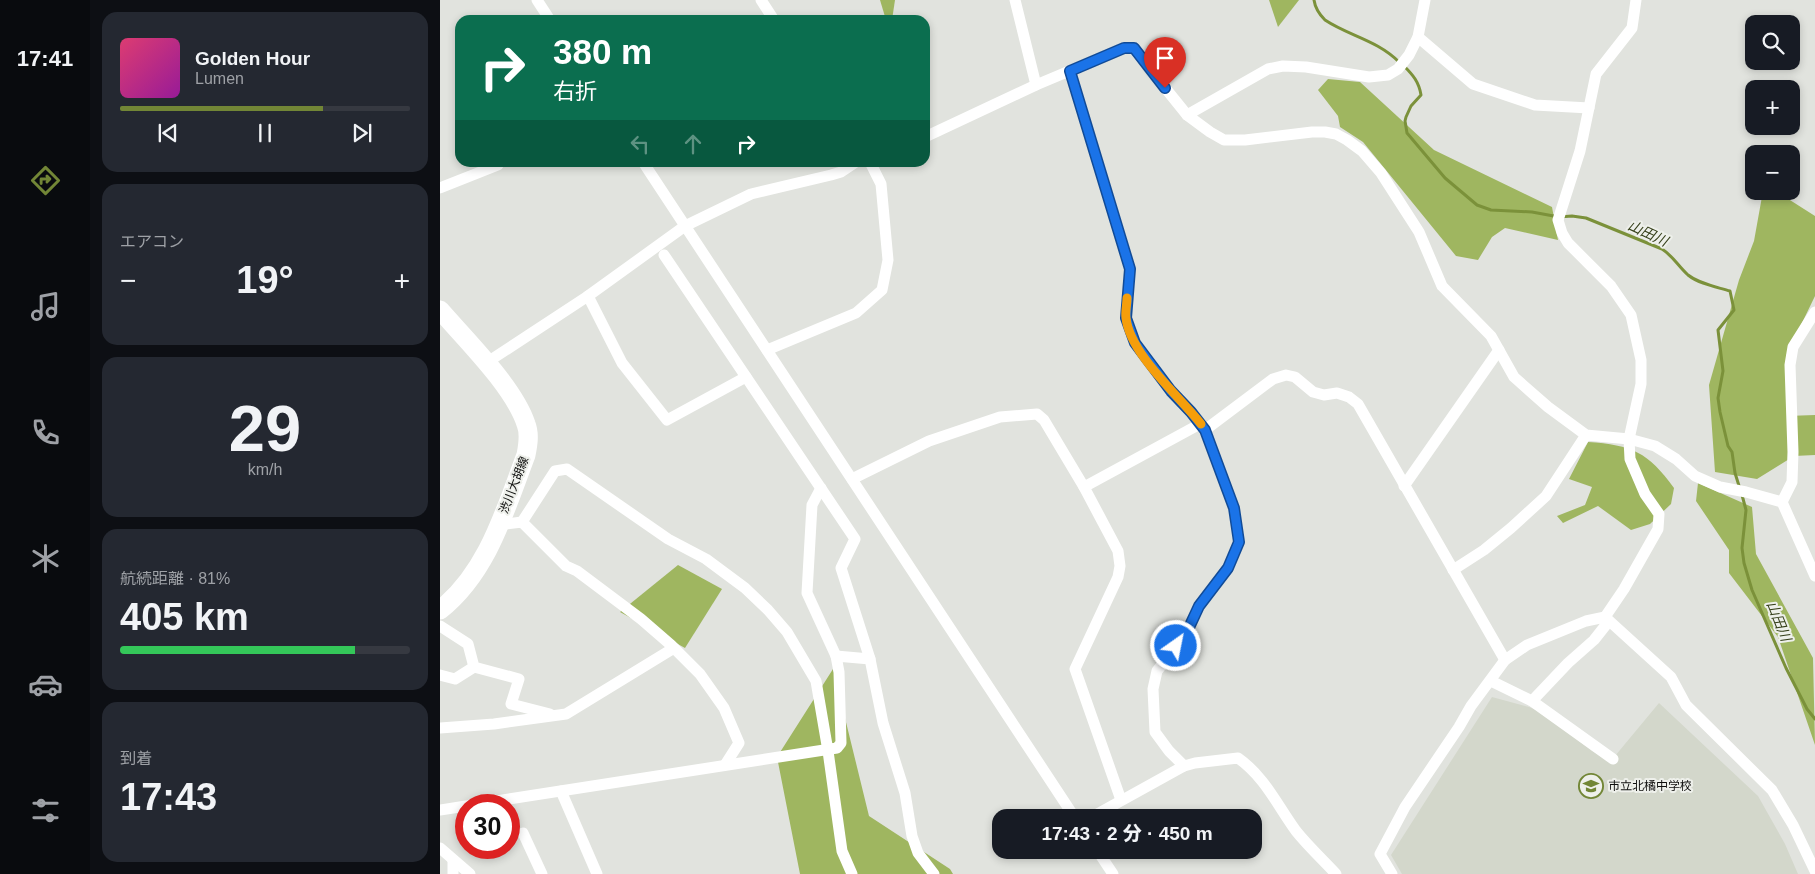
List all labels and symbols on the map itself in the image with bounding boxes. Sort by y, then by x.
pin [1144,37,1186,88]
water label: 山田川 [1626,217,1672,250]
street label: 渋川大胡線 [497,454,531,516]
water label: 山田川 [1764,599,1795,645]
position arrow [1149,619,1201,671]
school or university icon: 市立北橘中学校 [1578,773,1604,799]
place label: 市立北橘中学校 [1608,779,1692,793]
speed limit sign: 30 [455,794,520,859]

